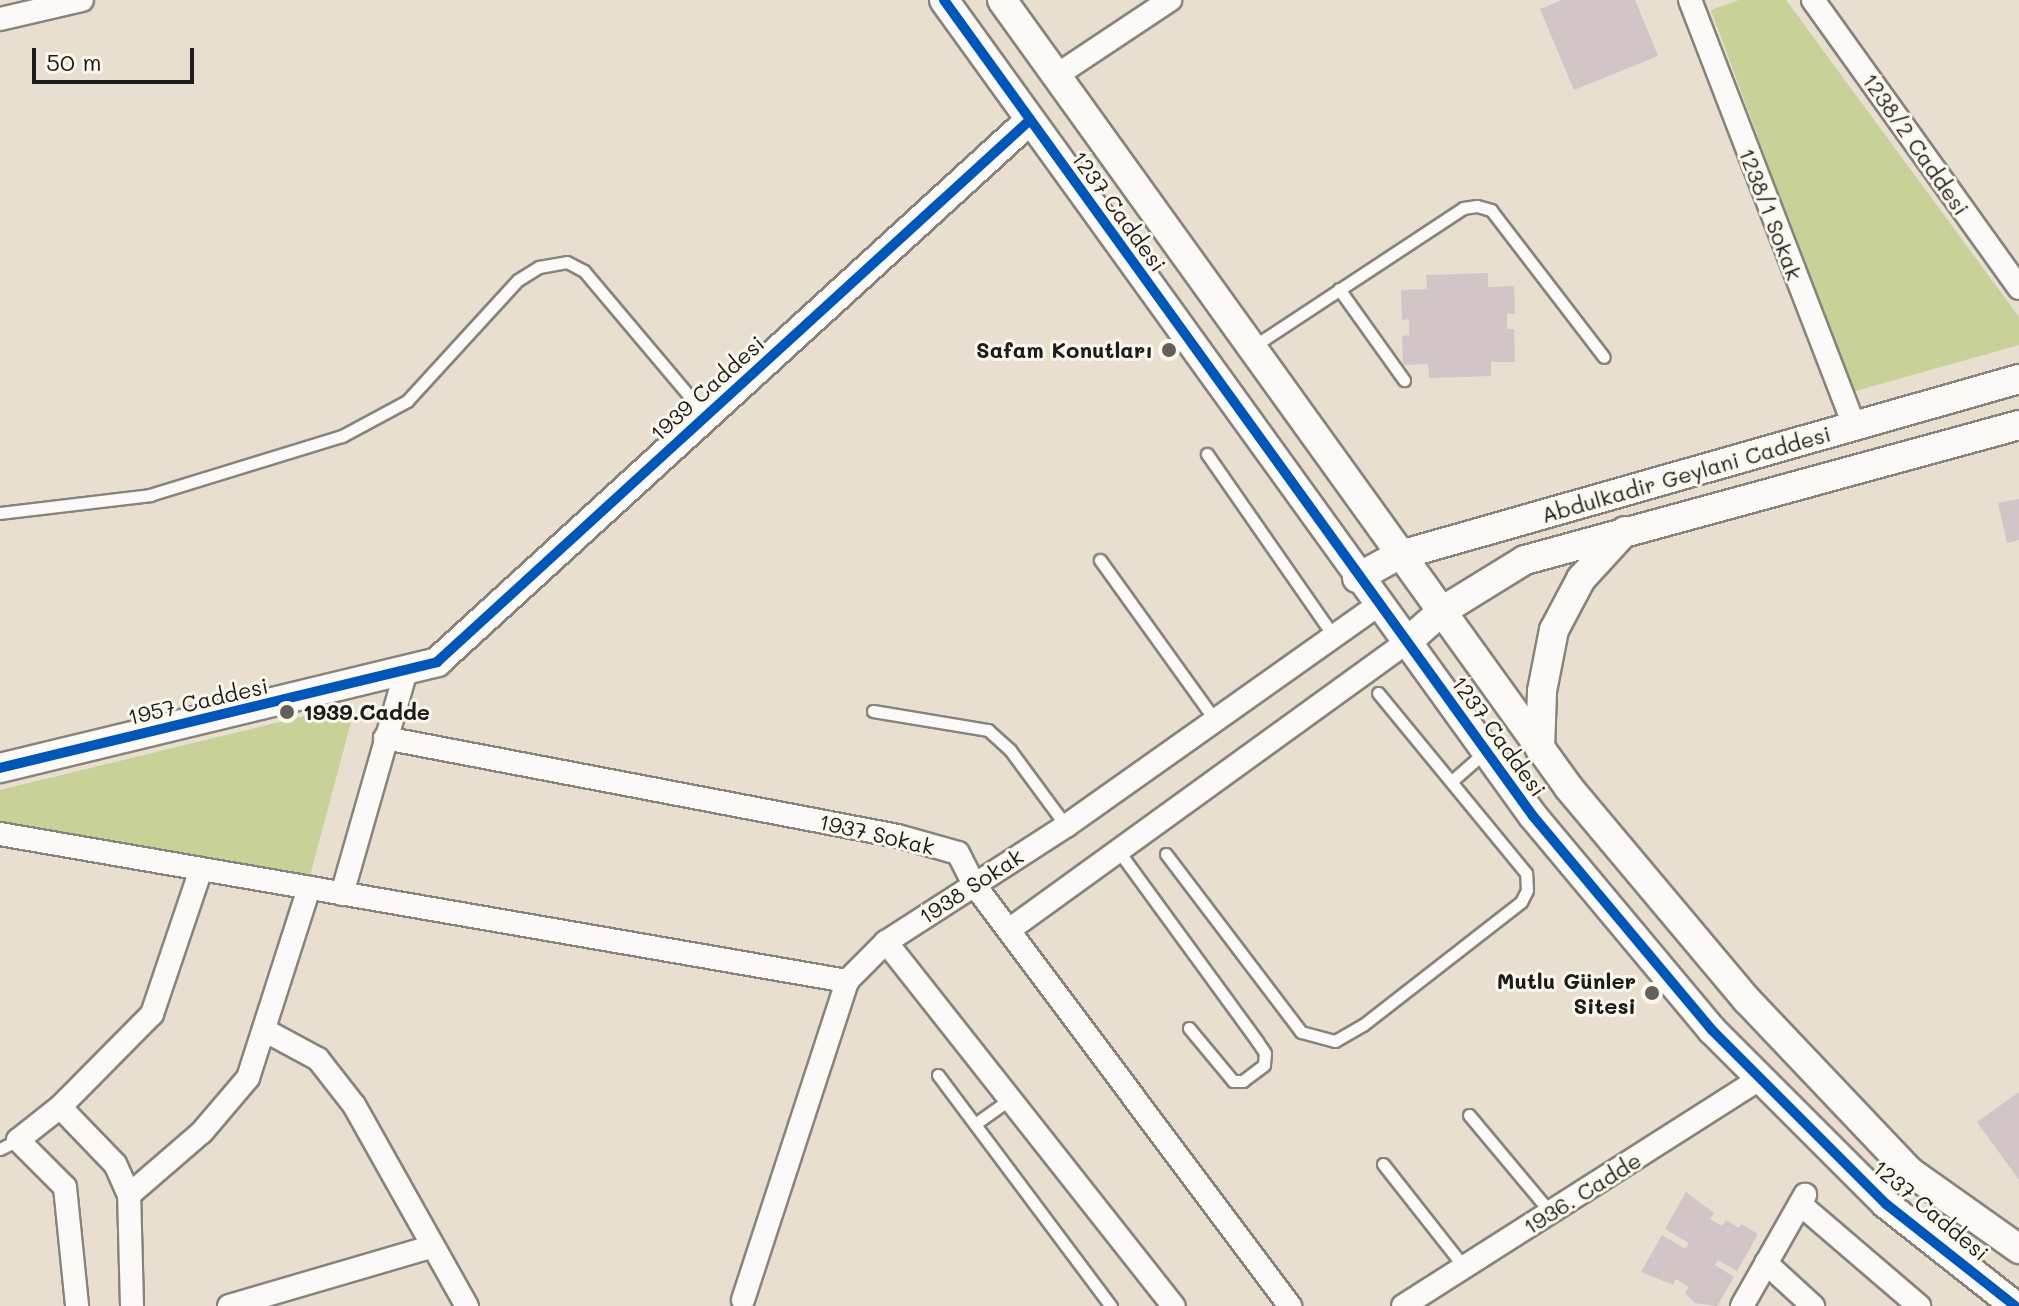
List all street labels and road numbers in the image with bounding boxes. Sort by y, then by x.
street label: 1238/2 Caddesi [1857,68,1975,220]
street label: 1238/1 Sokak [1734,144,1808,284]
street label: 1237 Caddesi [1066,146,1172,276]
street label: 1939 Caddesi [645,330,769,446]
street label: Abdulkadir Geylani Caddesi [1538,420,1834,528]
street label: 1237 Caddesi [1446,671,1552,801]
street label: 1957 Caddesi [125,672,271,730]
street label: 1937 Sokak [817,808,937,860]
street label: 1938 Sokak [914,843,1028,929]
street label: 1936. Cadde [1518,1146,1646,1240]
street label: 1237 Caddesi [1868,1154,1994,1266]

